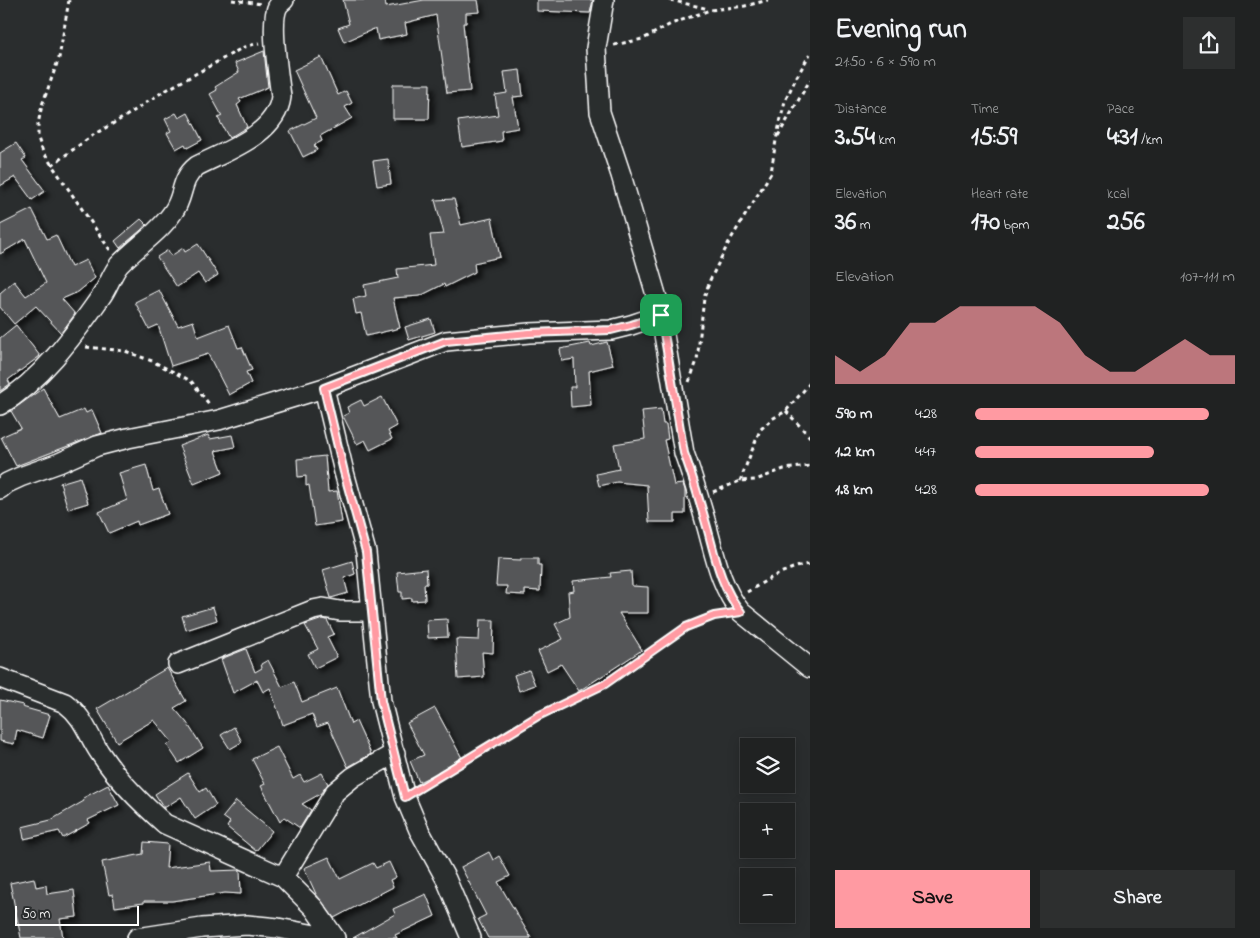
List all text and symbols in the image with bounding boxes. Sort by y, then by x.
text: Evening run [835,10,967,51]
button: share [1183,17,1235,69]
text: 21:50 · 6 × 590 m [835,50,936,74]
text: Distance [835,99,887,120]
text: Time [971,99,999,120]
text: Pace [1107,99,1134,120]
text: 3.54 [835,120,875,156]
text: 15:59 [971,120,1017,156]
text: 4:31 [1107,120,1138,156]
text: km [875,130,896,151]
text: /km [1138,130,1163,151]
text: Elevation [835,184,886,205]
text: Heart rate [971,184,1028,205]
text: kcal [1107,184,1129,205]
text: 36 [835,205,856,241]
text: 170 [971,205,1000,241]
text: 256 [1107,205,1145,241]
text: m [856,215,871,236]
text: bpm [1000,215,1029,236]
text: Elevation [835,265,894,289]
text: 107–111 m [1180,265,1235,289]
pin [640,294,682,336]
icon: arrive [647,301,675,329]
text: 590 m [835,402,872,426]
text: 4:28 [915,402,937,426]
text: 1.2 km [835,440,875,464]
text: 4:47 [915,440,936,464]
text: 1.8 km [835,478,873,502]
text: 4:28 [915,478,937,502]
map controls [740,738,795,923]
button: layers [740,738,795,793]
button: + [740,803,795,858]
button: − [740,868,795,923]
button: Save [835,870,1030,928]
button: Share [1040,870,1235,928]
scale bar [15,903,139,926]
text: 50 m [22,904,50,925]

